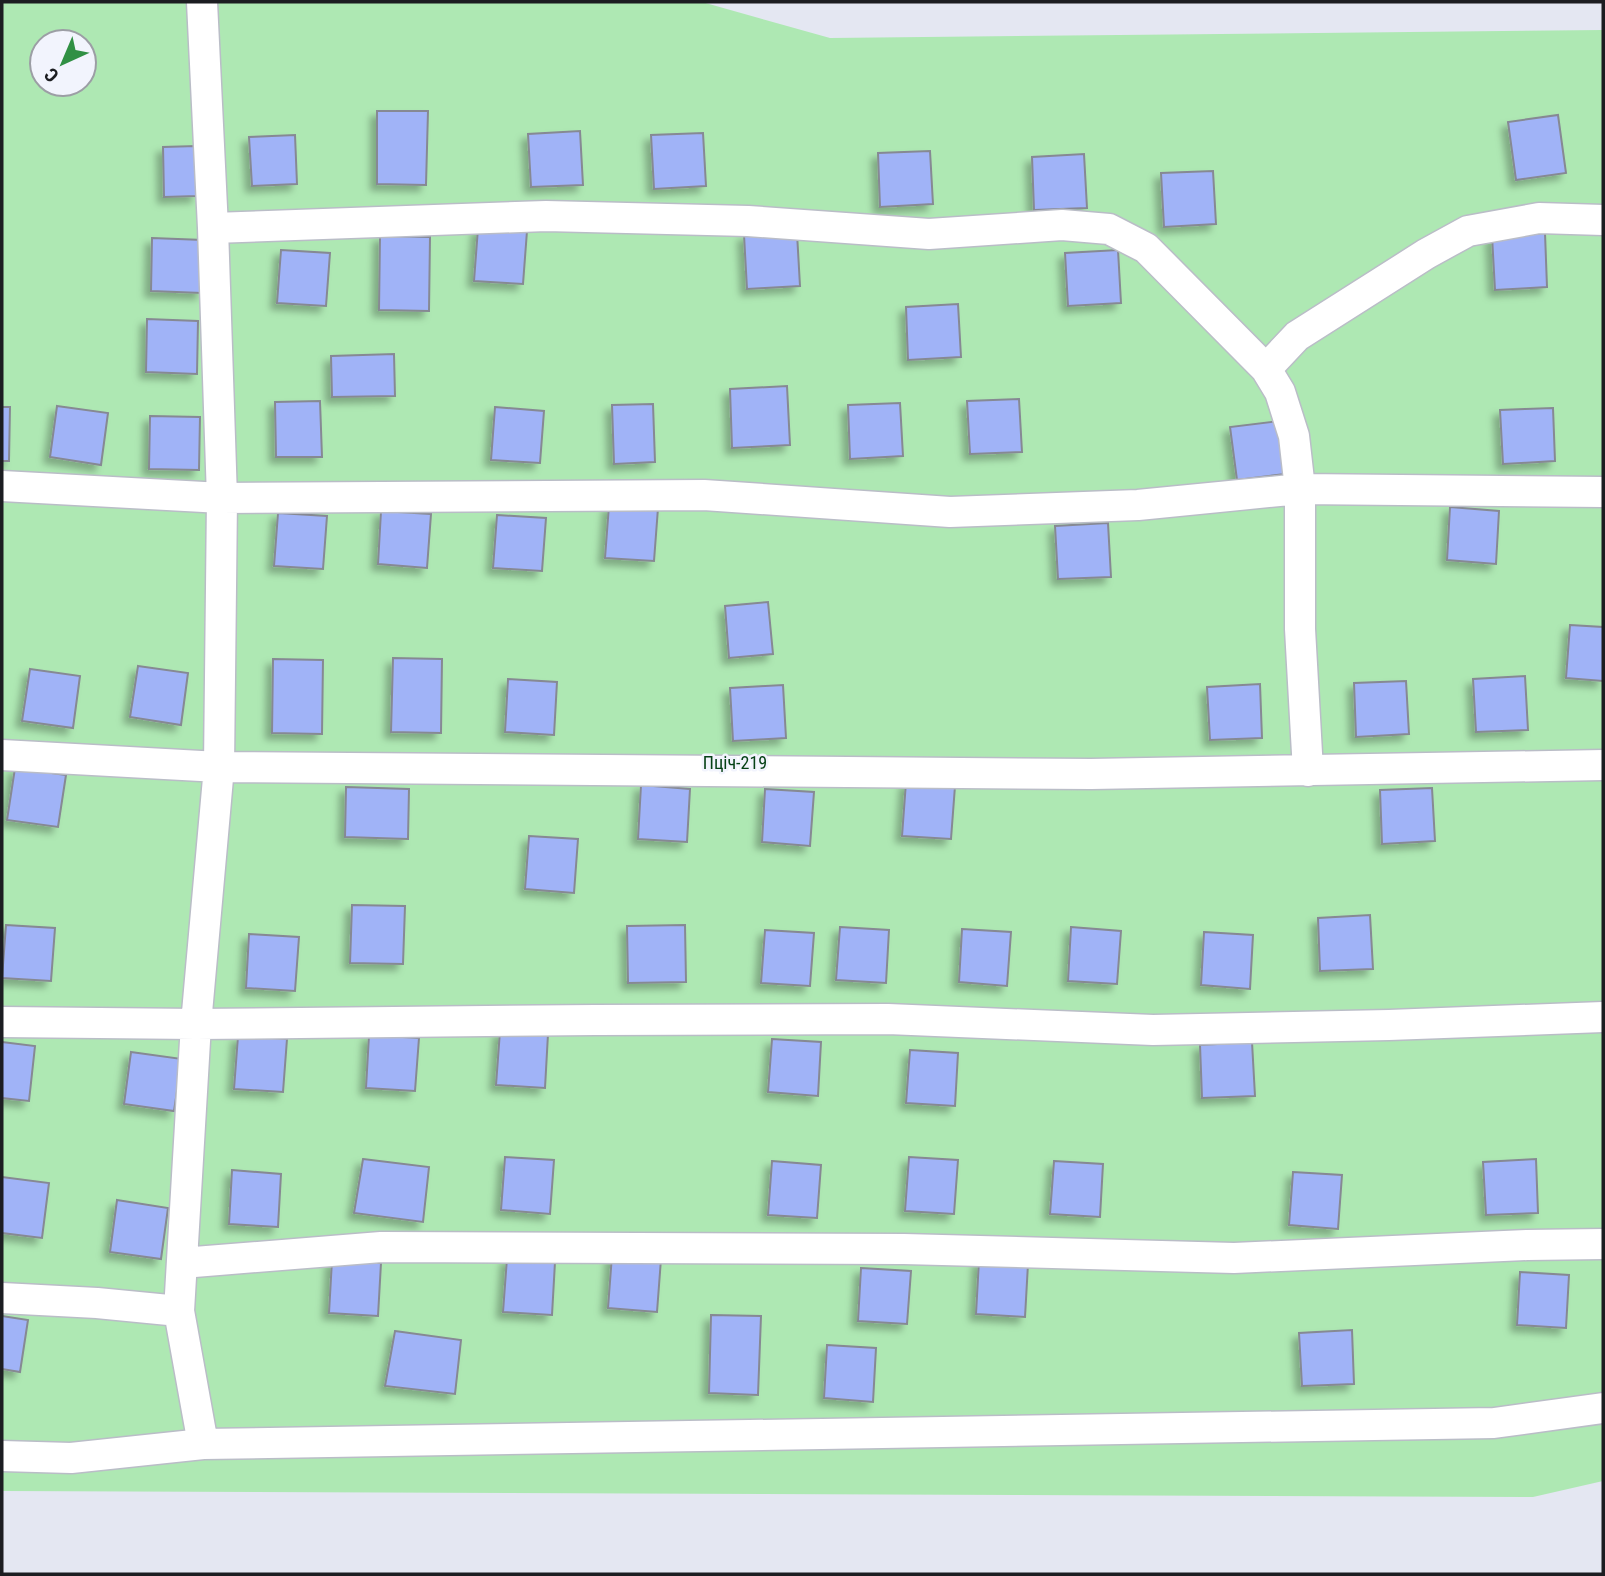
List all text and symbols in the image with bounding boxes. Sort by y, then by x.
north arrow [28,28,98,98]
text: С [40,63,63,87]
park label: Пціч-219 [703,752,767,773]

